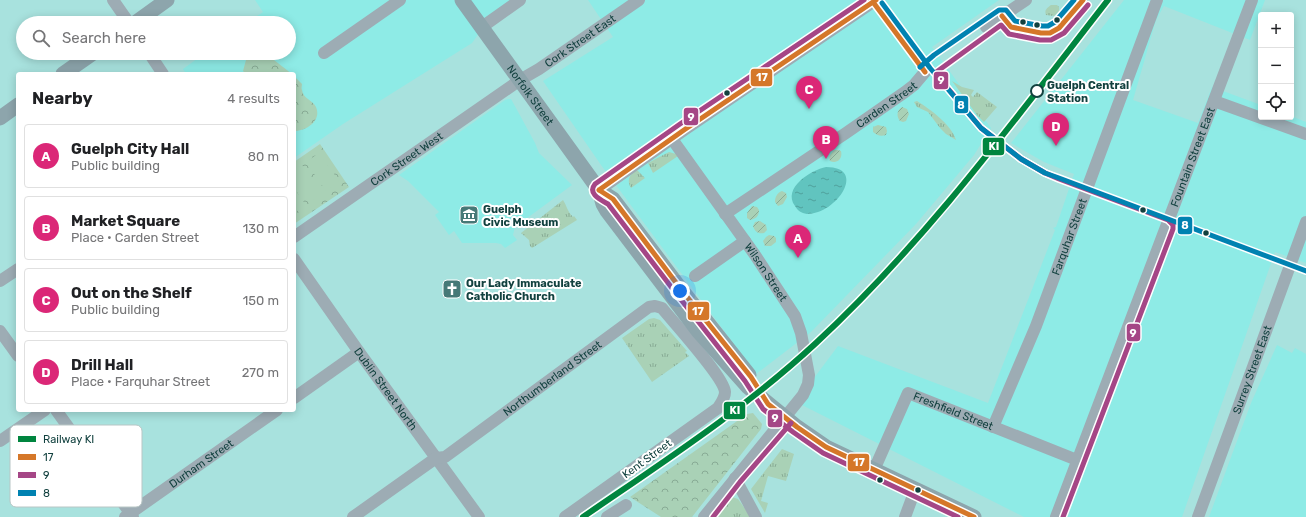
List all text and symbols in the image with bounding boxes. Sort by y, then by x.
street label: Cork Street East [542,11,619,70]
map controls [1258,12,1294,120]
button: + [1258,12,1294,48]
unlabelled marker [1052,15,1062,25]
search box [16,16,296,60]
unlabelled marker [1018,17,1028,27]
unlabelled marker [1032,20,1042,30]
icon: search [30,27,52,49]
text: Search here [62,29,146,47]
button: − [1258,48,1294,84]
street label: Norfolk Street [504,62,557,128]
line badge: 17 [750,68,773,87]
text: 17 [756,71,769,84]
line badge: 9 [933,71,949,90]
text: 9 [937,74,945,87]
pin: C [796,76,822,109]
street label: Carden Street [854,78,920,131]
place label: Guelph Central Station [1047,79,1129,105]
marker: Guelph Central Station [1030,84,1044,98]
button: locate [1258,84,1294,120]
text: Nearby [32,88,93,108]
unlabelled marker [722,88,732,98]
text: 4 results [227,91,280,106]
line badge: 8 [954,95,969,114]
text: 8 [957,99,965,112]
street label: Fountain Street East [1168,105,1218,209]
line badge: 9 [683,107,699,126]
text: 9 [687,111,695,124]
pin: D [1043,113,1069,146]
pin: B [813,126,839,159]
street label: Cork Street West [368,129,446,188]
line badge: KI [982,137,1005,156]
text: Guelph City Hall [71,140,189,158]
text: KI [989,140,999,153]
text: A [41,149,51,164]
text: 80 m [248,149,279,164]
text: Public building [71,158,160,173]
street label: Farquhar Street [1049,196,1090,277]
place label: Guelph Civic Museum [483,203,558,229]
museum icon: Guelph Civic Museum [458,204,480,226]
unlabelled marker [1138,205,1148,215]
text: Market Square [71,212,180,230]
line badge: 8 [1177,216,1193,235]
text: 8 [1181,219,1189,232]
text: B [41,221,51,236]
text: 130 m [243,221,279,236]
pin: A [785,225,811,258]
unlabelled marker [1201,228,1211,238]
text: Place · Carden Street [71,230,199,245]
street label: Wilson Street [742,240,790,304]
place label: Our Lady Immaculate Catholic Church [466,277,582,303]
church icon: Our Lady Immaculate Catholic Church [441,278,463,300]
your location [670,281,690,301]
text: Out on the Shelf [71,284,192,302]
text: C [41,293,51,308]
text: 150 m [243,293,279,308]
line badge: 17 [687,301,710,321]
text: Public building [71,302,160,317]
text: 17 [692,305,705,318]
line badge: 9 [1126,323,1141,342]
street label: Surrey Street East [1230,323,1274,416]
text: 9 [1129,327,1137,340]
street label: Northumberland Street [500,337,605,419]
street label: Dublin Street North [351,345,420,433]
text: Drill Hall [71,356,133,374]
text: D [41,365,51,380]
text: 270 m [242,365,279,380]
text: Place · Farquhar Street [71,374,210,389]
street label: Freshfield Street [912,389,996,433]
line badge: KI [723,401,746,420]
text: KI [730,404,740,417]
line badge: 9 [767,409,783,428]
text: 9 [771,412,779,425]
legend [10,425,142,507]
text: Railway KI [43,433,94,446]
street label: Durham Street [166,436,236,491]
street label: Kent Street [620,436,675,481]
text: 17 [43,451,54,464]
line badge: 17 [847,453,870,472]
text: 17 [853,456,866,469]
text: 9 [43,469,50,482]
unlabelled marker [875,475,885,485]
unlabelled marker [913,485,923,495]
text: 8 [43,487,50,500]

